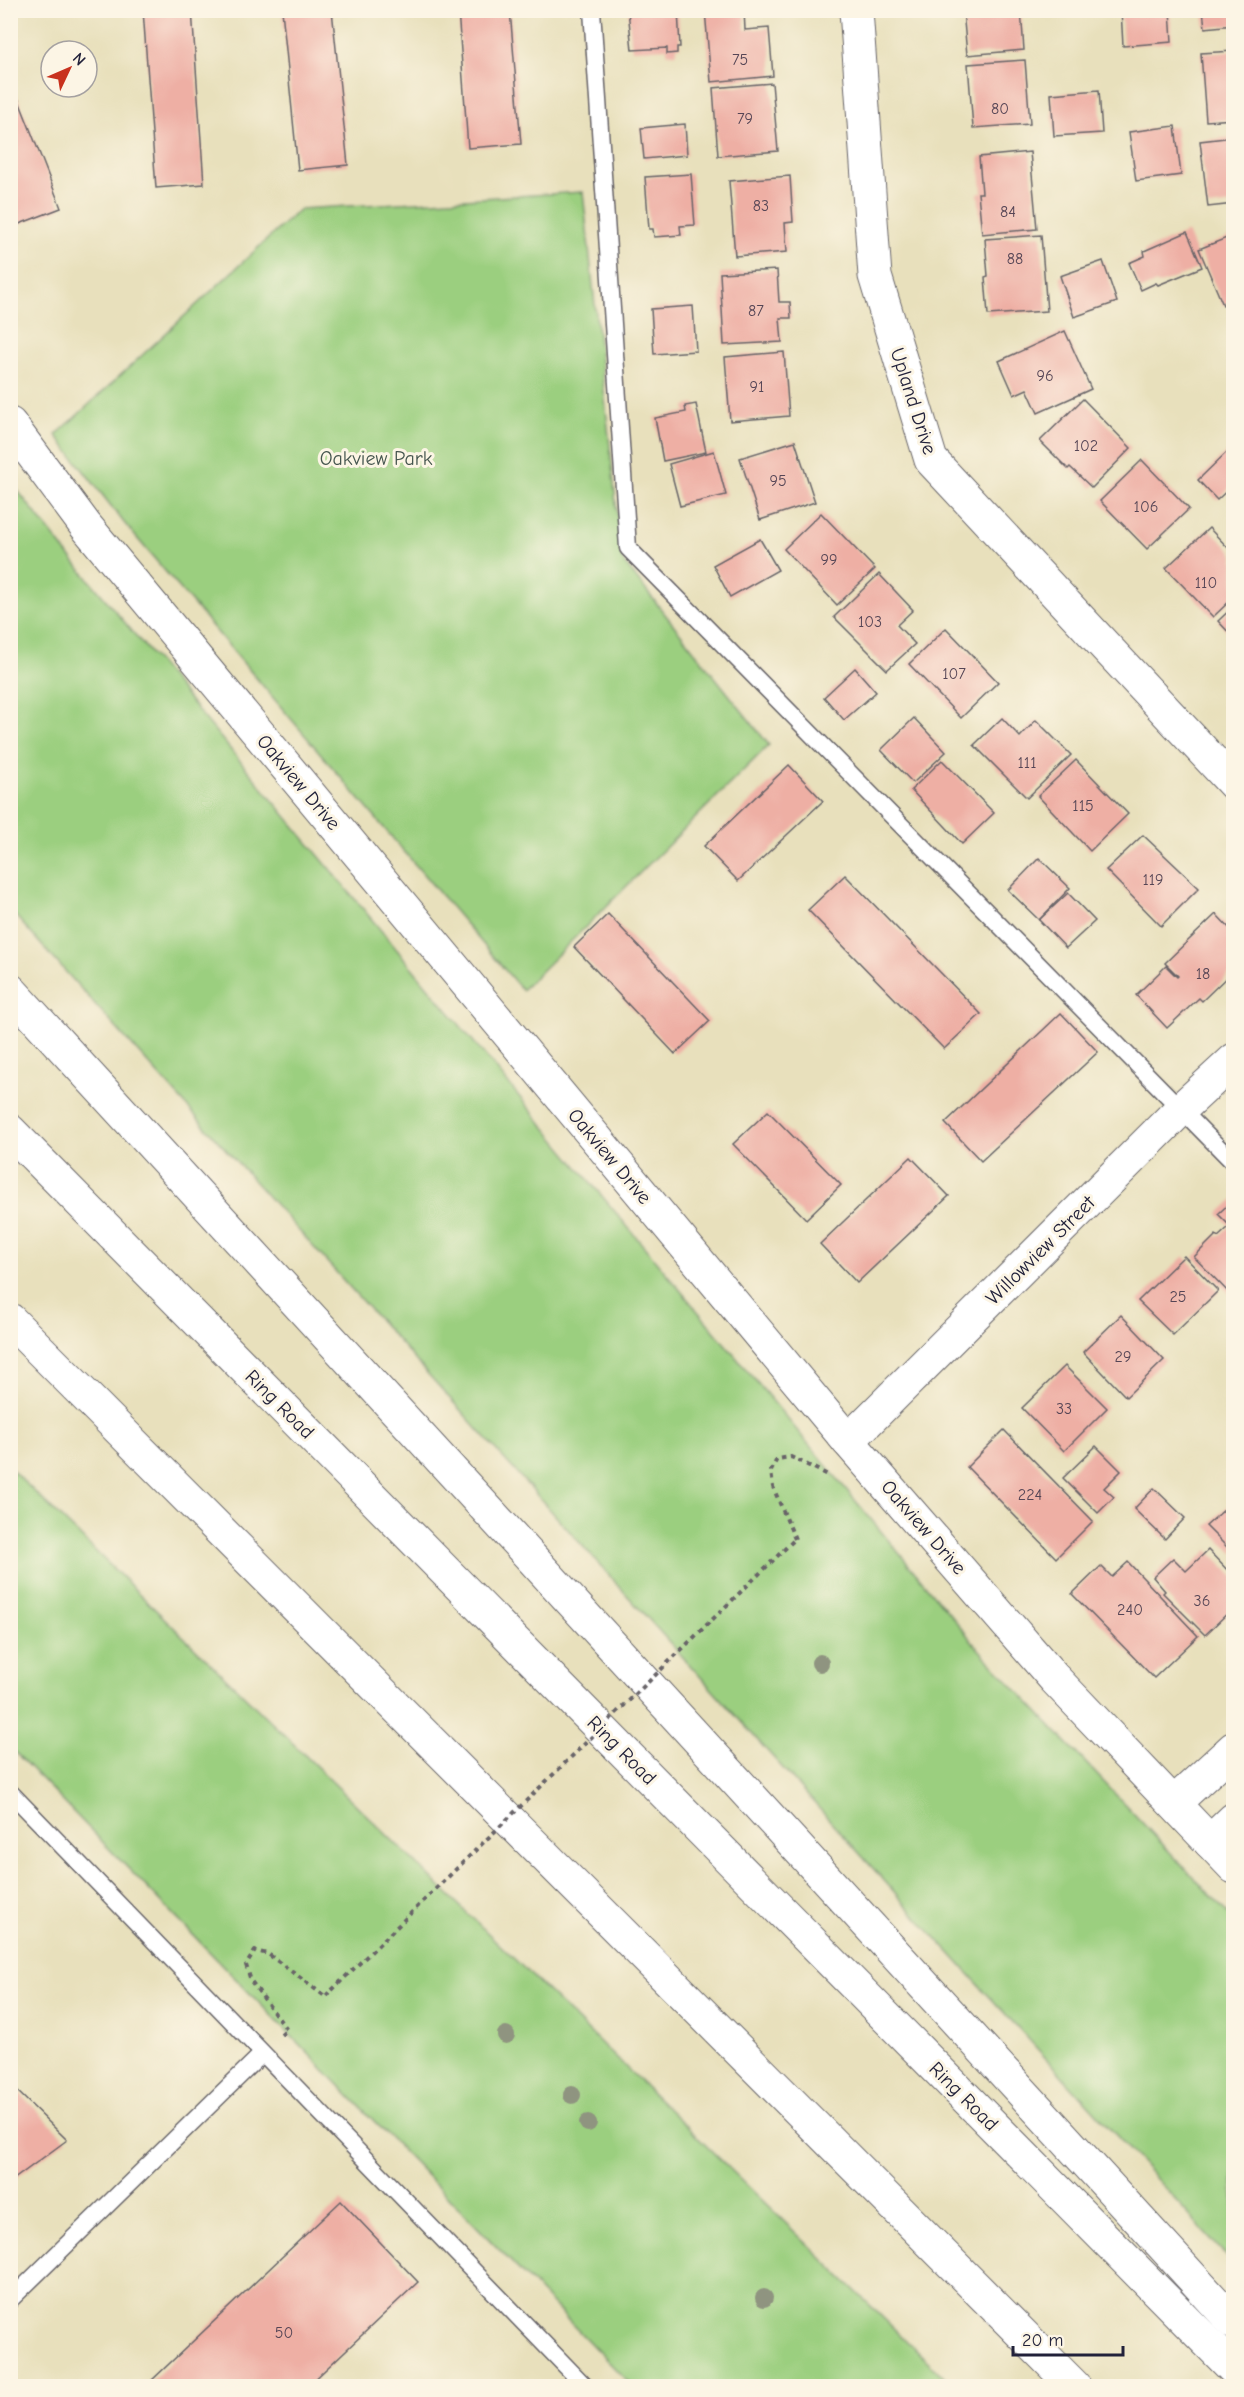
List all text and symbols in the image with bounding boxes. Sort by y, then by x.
north arrow [39,39,99,99]
text: N [69,49,89,69]
house number: 75 [732,51,748,69]
house number: 80 [991,100,1009,118]
house number: 79 [737,110,753,128]
house number: 83 [753,197,769,215]
house number: 84 [1000,203,1016,221]
house number: 88 [1007,250,1023,268]
house number: 87 [748,302,764,320]
street label: Upland Drive [886,345,942,457]
house number: 96 [1036,367,1054,385]
house number: 91 [750,378,764,396]
house number: 102 [1074,437,1098,455]
park label: Oakview Park [320,447,433,470]
house number: 95 [769,472,787,490]
house number: 106 [1134,498,1158,516]
house number: 99 [821,551,838,569]
house number: 110 [1195,574,1217,592]
house number: 103 [858,613,882,631]
house number: 107 [942,665,966,683]
street label: Oakview Drive [252,730,345,835]
house number: 111 [1017,754,1037,772]
house number: 115 [1072,797,1094,815]
house number: 119 [1142,871,1164,889]
house number: 18 [1196,965,1210,983]
street label: Oakview Drive [563,1104,656,1209]
street label: Willowview Street [981,1190,1101,1310]
house number: 25 [1169,1288,1187,1306]
house number: 29 [1115,1348,1131,1366]
street label: Ring Road [240,1365,319,1444]
house number: 33 [1056,1400,1072,1418]
street label: Oakview Drive [876,1475,971,1579]
house number: 224 [1018,1486,1042,1504]
house number: 36 [1194,1592,1210,1610]
house number: 240 [1117,1601,1143,1619]
street label: Ring Road [582,1711,661,1790]
street label: Ring Road [924,2057,1003,2136]
scale bar [1013,2319,1122,2357]
house number: 50 [275,2324,293,2342]
text: 20 m [1022,2330,1063,2351]

